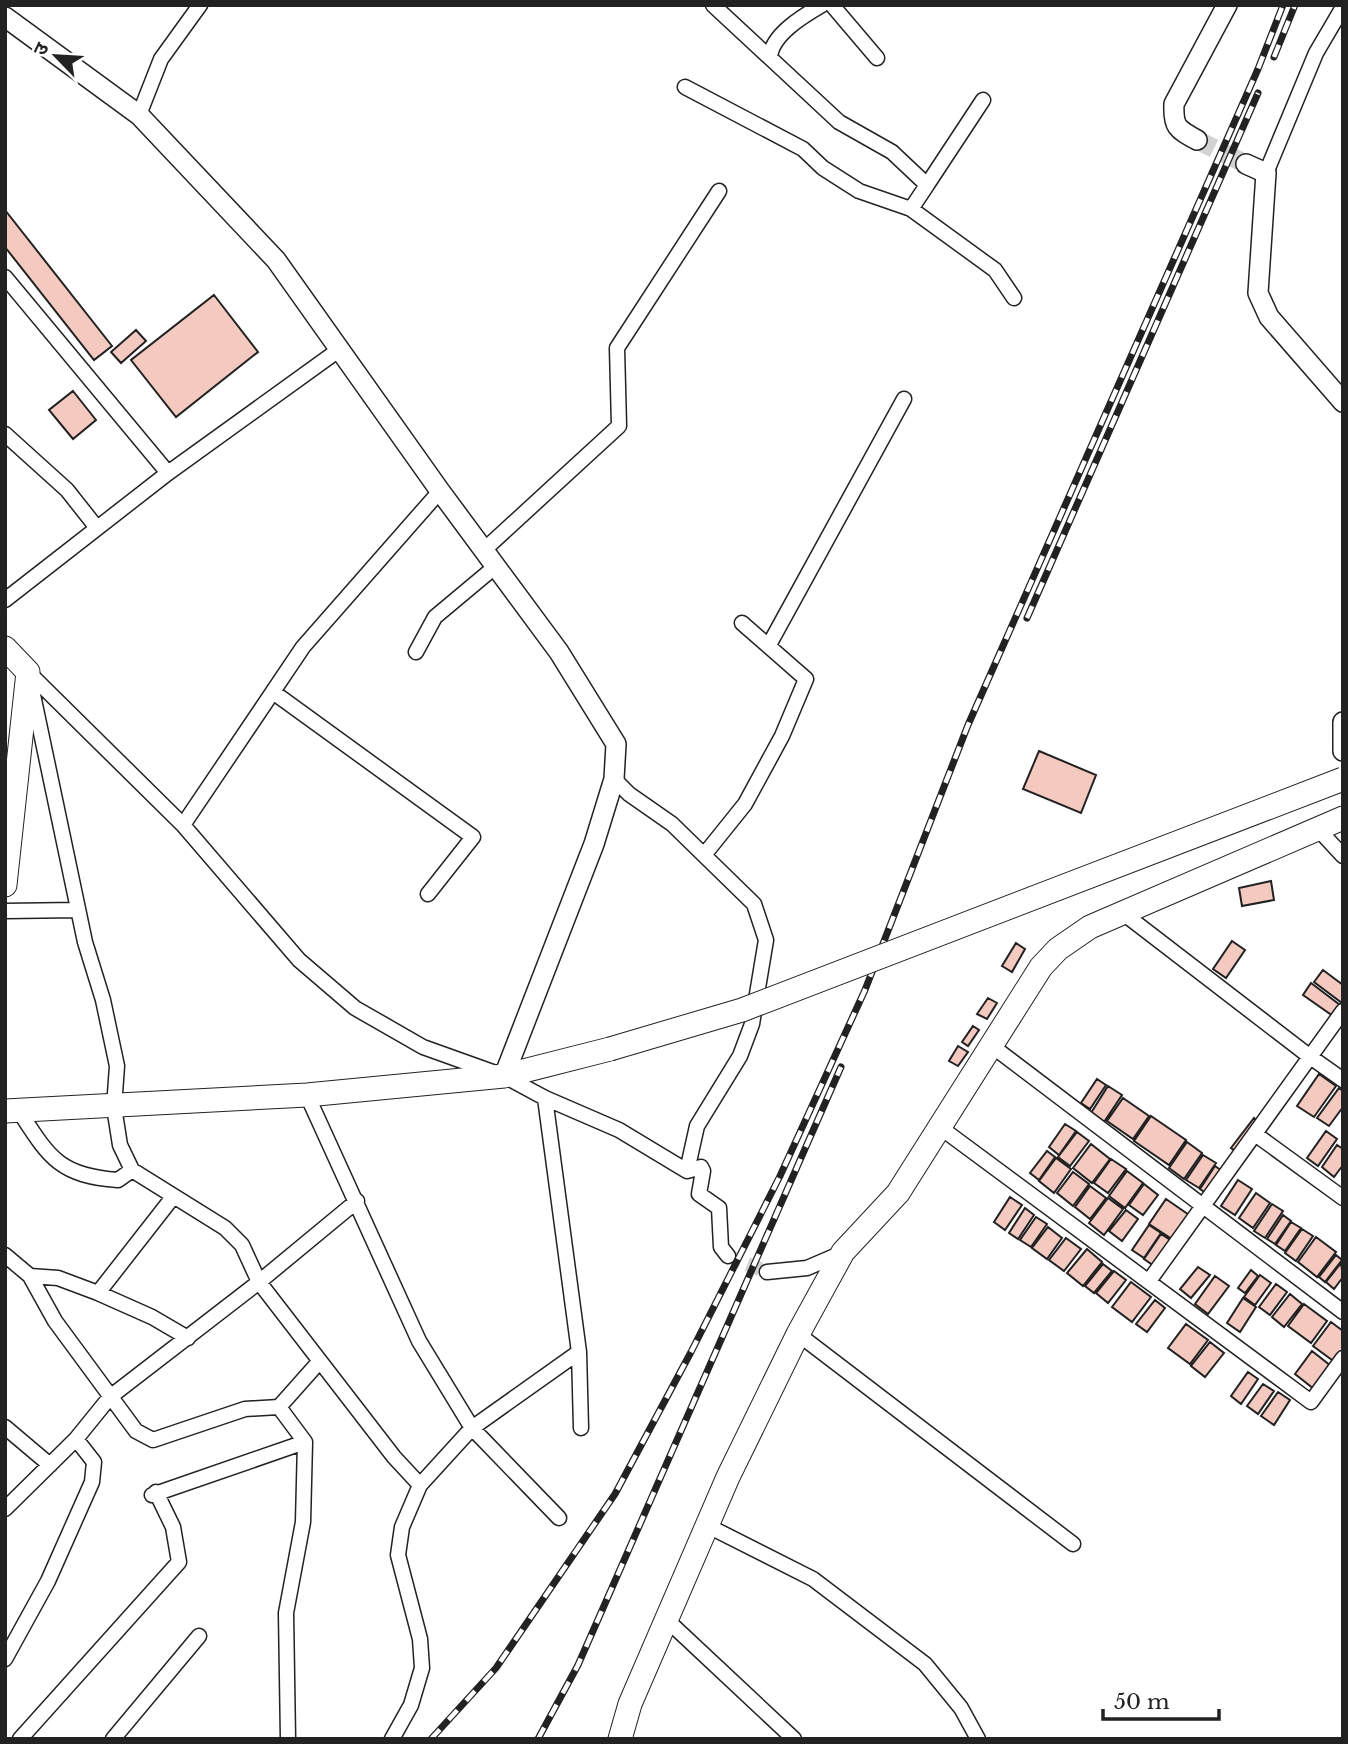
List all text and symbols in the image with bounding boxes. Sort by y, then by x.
north arrow [21,21,91,91]
text: उ [28,38,54,59]
scale bar [1103,1678,1218,1722]
text: 50 m [1114,1689,1170,1715]

